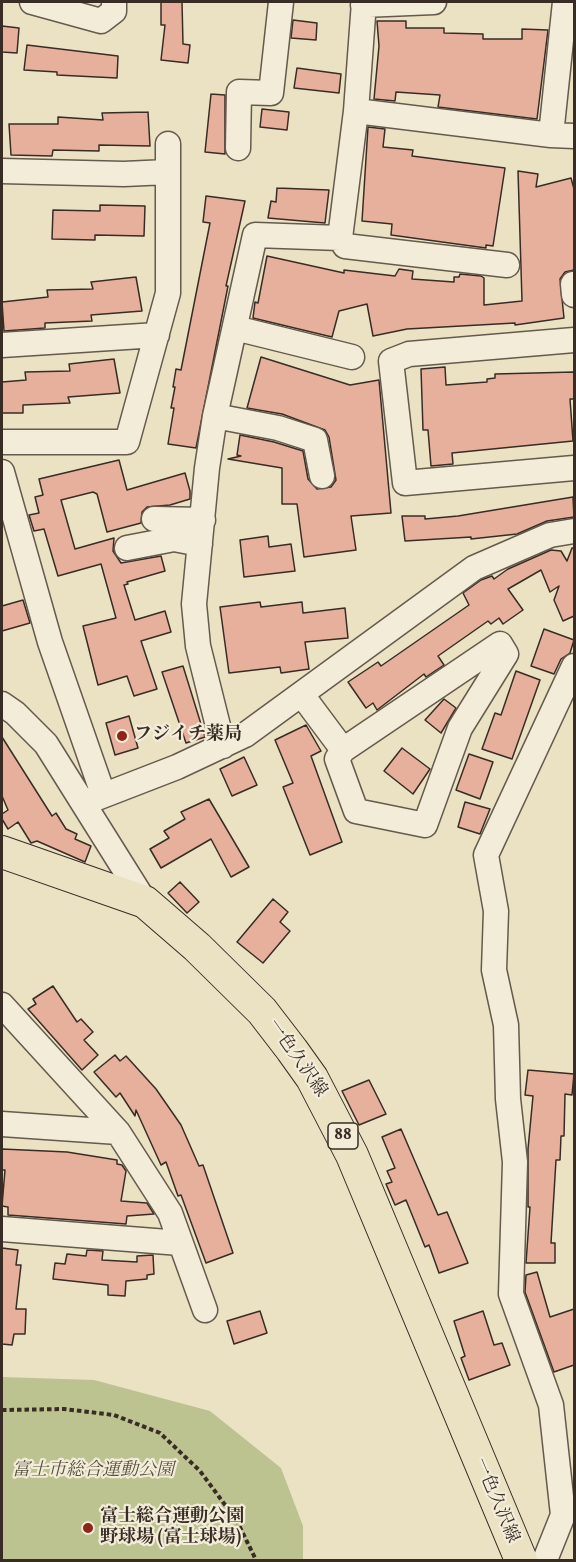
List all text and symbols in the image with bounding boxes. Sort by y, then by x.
place label: フジイチ薬局 [134,725,242,747]
marker: フジイチ薬局 [115,729,129,743]
street label: 一色久沢線 [261,1016,331,1102]
road number: 88 [328,1123,358,1149]
street label: 一色久沢線 [467,1455,523,1547]
park label: 富士市総合運動公園 [12,1461,174,1483]
place label: 富士総合運動公園 野球場 (富士球場) [100,1507,244,1550]
marker: 富士総合運動公園 野球場 (富士球場) [81,1521,95,1535]

